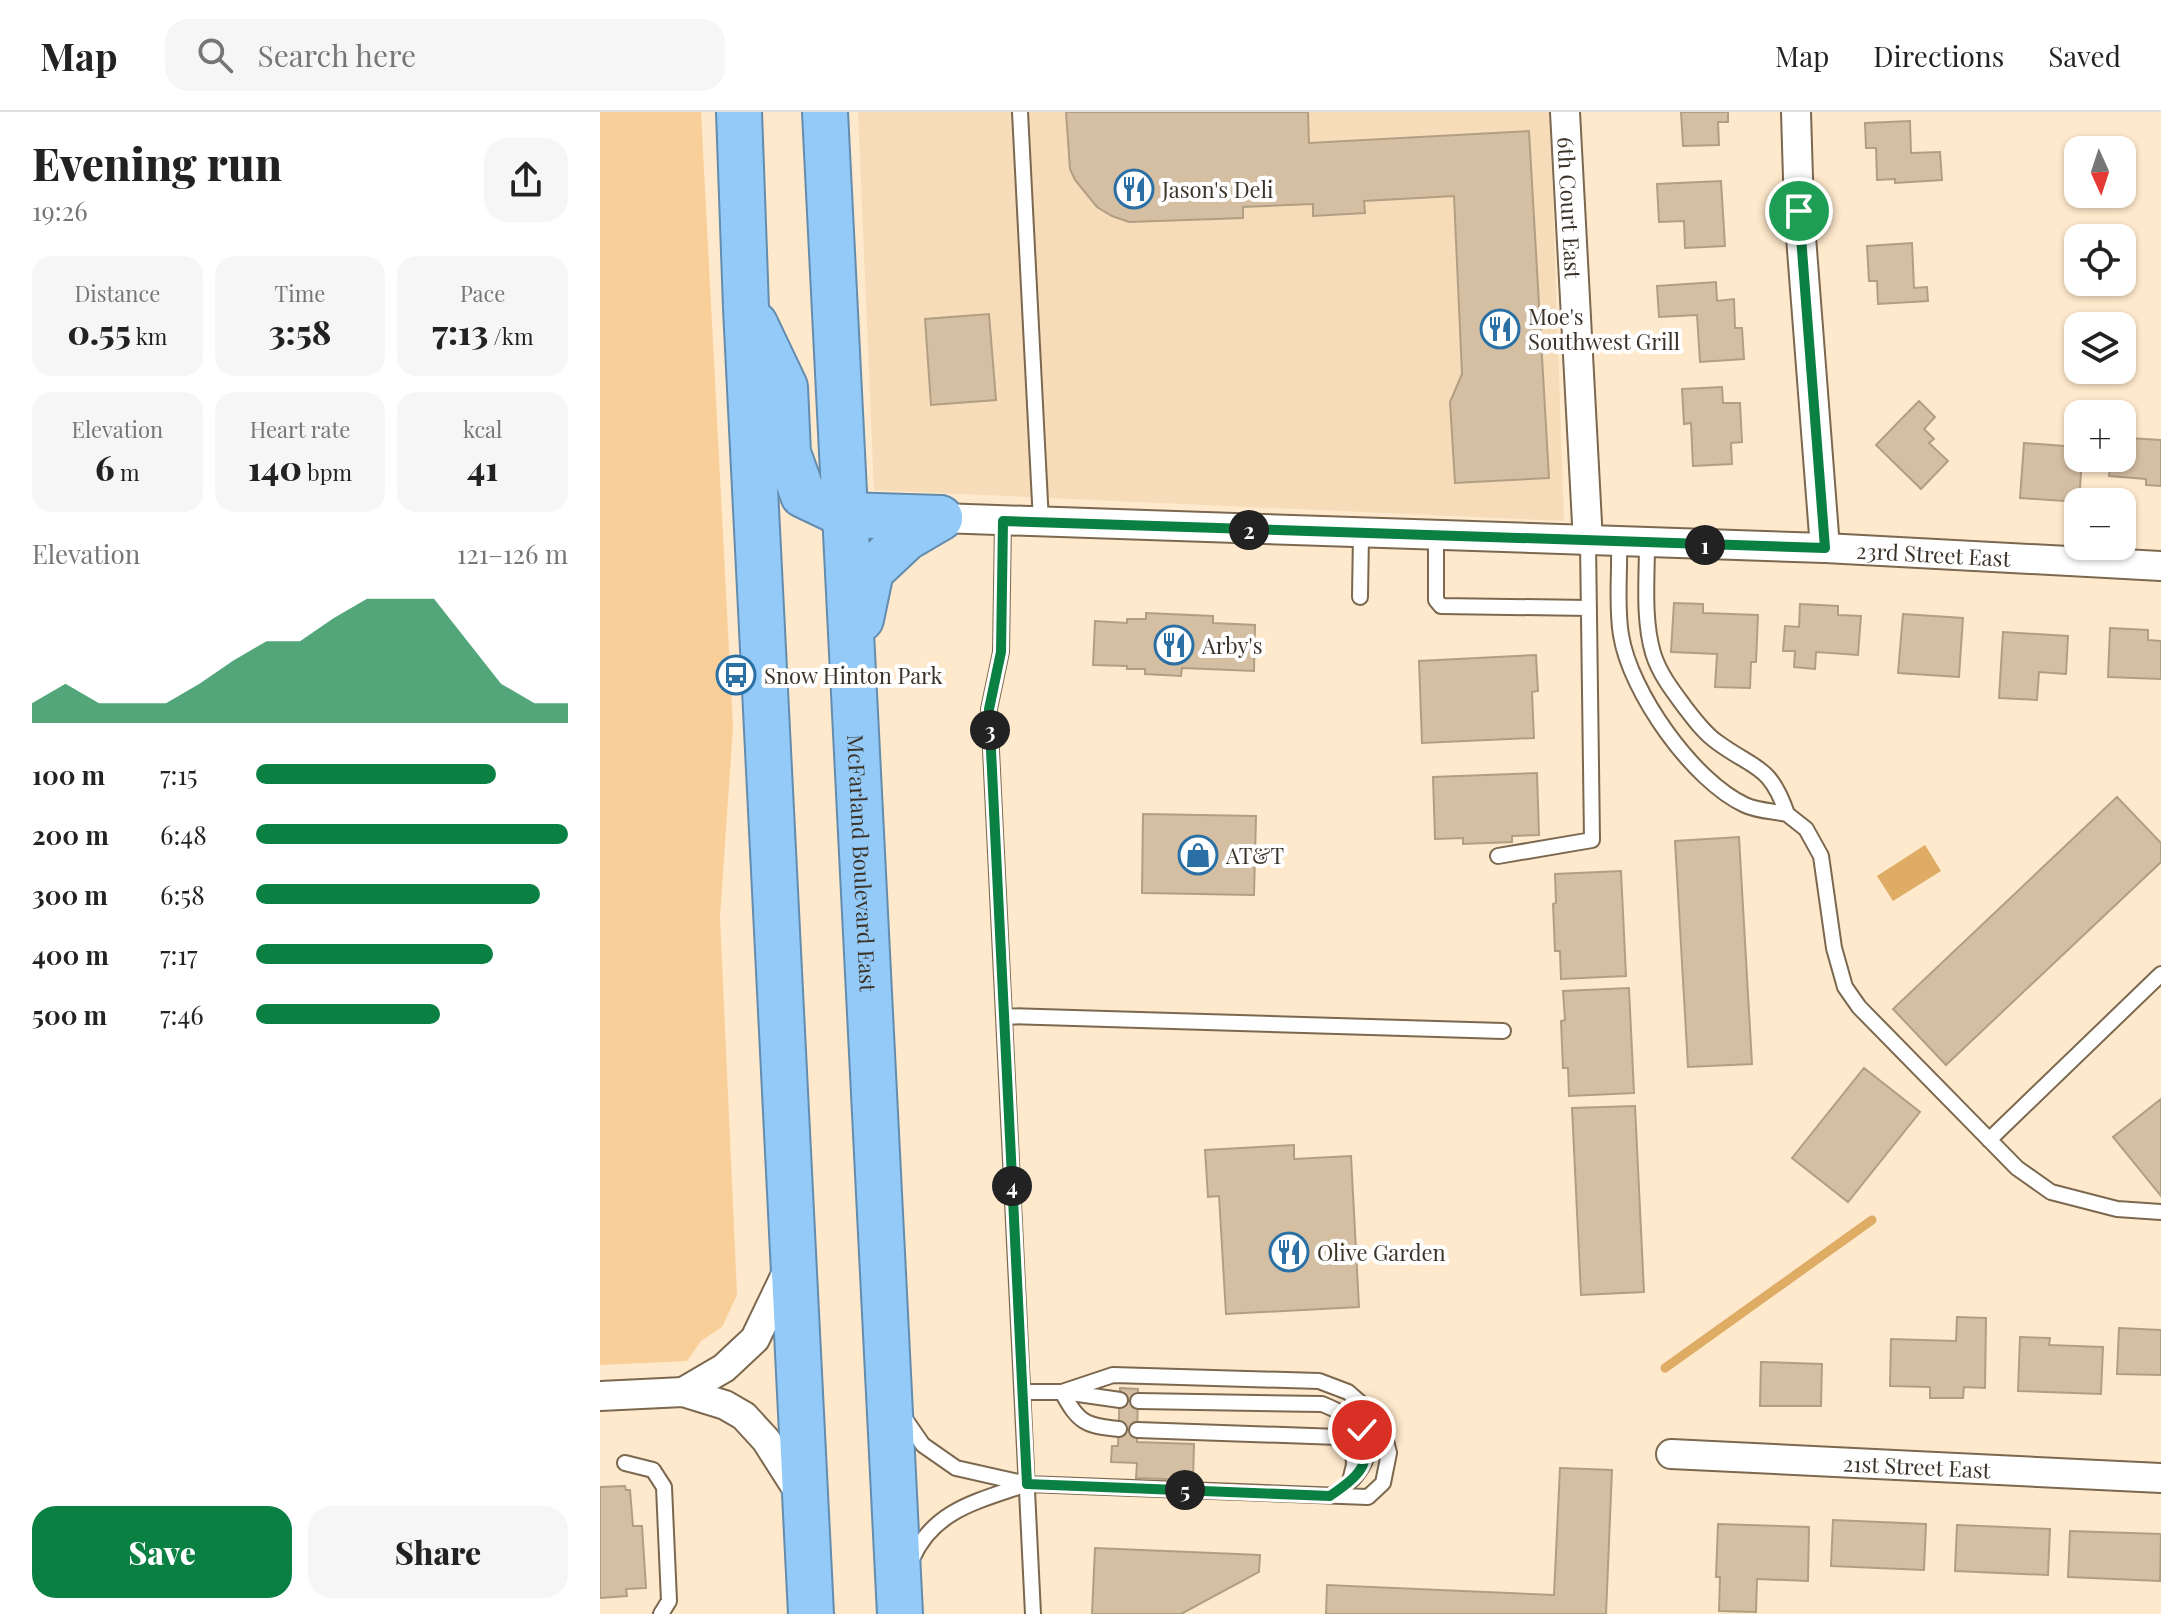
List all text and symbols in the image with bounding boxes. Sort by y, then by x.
search box [165,19,725,91]
text: Map [40,30,117,81]
icon: search [193,33,237,77]
text: Search here [257,35,416,75]
text: Map [1775,37,1829,74]
text: Directions [1873,37,2004,74]
text: Saved [2048,37,2121,74]
text: Evening run [32,133,282,192]
street label: 6th Court East [1551,136,1589,281]
north arrow [2064,136,2136,208]
map controls [2064,136,2136,560]
button: share [484,138,568,222]
restaurant icon: Jason's Deli [1113,168,1155,210]
place label: Jason's Deli [1161,174,1273,204]
pin [1765,177,1833,245]
icon: arrive [1777,189,1821,233]
text: 19:26 [32,193,88,228]
button: locate [2064,224,2136,296]
text: Distance [74,278,160,308]
text: Time [275,278,325,308]
text: Pace [460,278,505,308]
place label: Moe's Southwest Grill [1528,301,1680,356]
text: 0.55 [67,308,131,354]
text: 3:58 [269,308,331,354]
text: 7:13 [432,308,488,354]
restaurant icon: Moe's Southwest Grill [1479,308,1521,350]
button: layers [2064,312,2136,384]
text: km [131,321,167,351]
text: /km [488,321,533,351]
button: + [2064,400,2136,472]
text: Elevation [72,414,163,444]
text: Heart rate [250,414,350,444]
text: kcal [463,414,502,444]
text: 6 [95,444,115,490]
text: 140 [248,444,302,490]
text: 41 [467,444,498,490]
text: m [115,457,140,487]
text: bpm [302,457,352,487]
button: − [2064,488,2136,560]
pin: 2 [1229,510,1269,550]
text: 2 [1243,515,1255,545]
pin: 1 [1685,525,1725,565]
text: 1 [1701,530,1709,560]
street label: 23rd Street East [1855,535,2012,573]
text: Elevation [32,536,140,571]
text: 121–126 m [457,536,568,571]
restaurant icon: Arby's [1153,624,1195,666]
place label: Arby's [1201,630,1262,660]
bus stop icon: Snow Hinton Park [715,654,757,696]
place label: Snow Hinton Park [764,660,943,690]
pin: 3 [970,710,1010,750]
text: 3 [985,715,995,745]
street label: McFarland Boulevard East [841,734,884,994]
text: 100 m [32,757,105,792]
text: 7:15 [160,757,198,792]
text: 200 m [32,817,109,852]
text: 6:48 [160,817,207,852]
shop icon: AT&T [1177,834,1219,876]
place label: AT&T [1225,840,1285,870]
text: 300 m [32,877,108,912]
text: 6:58 [160,877,205,912]
text: 400 m [32,937,109,972]
text: 7:17 [160,937,198,972]
text: 500 m [32,997,107,1032]
text: 7:46 [160,997,204,1032]
pin: 4 [992,1166,1032,1206]
text: 4 [1006,1171,1018,1201]
restaurant icon: Olive Garden [1268,1231,1310,1273]
place label: Olive Garden [1317,1237,1446,1267]
pin [1328,1396,1396,1464]
icon: check [1340,1408,1384,1452]
street label: 21st Street East [1842,1447,1992,1485]
pin: 5 [1165,1470,1205,1510]
text: 5 [1180,1475,1190,1505]
button: Save [32,1506,292,1598]
button: Share [308,1506,568,1598]

